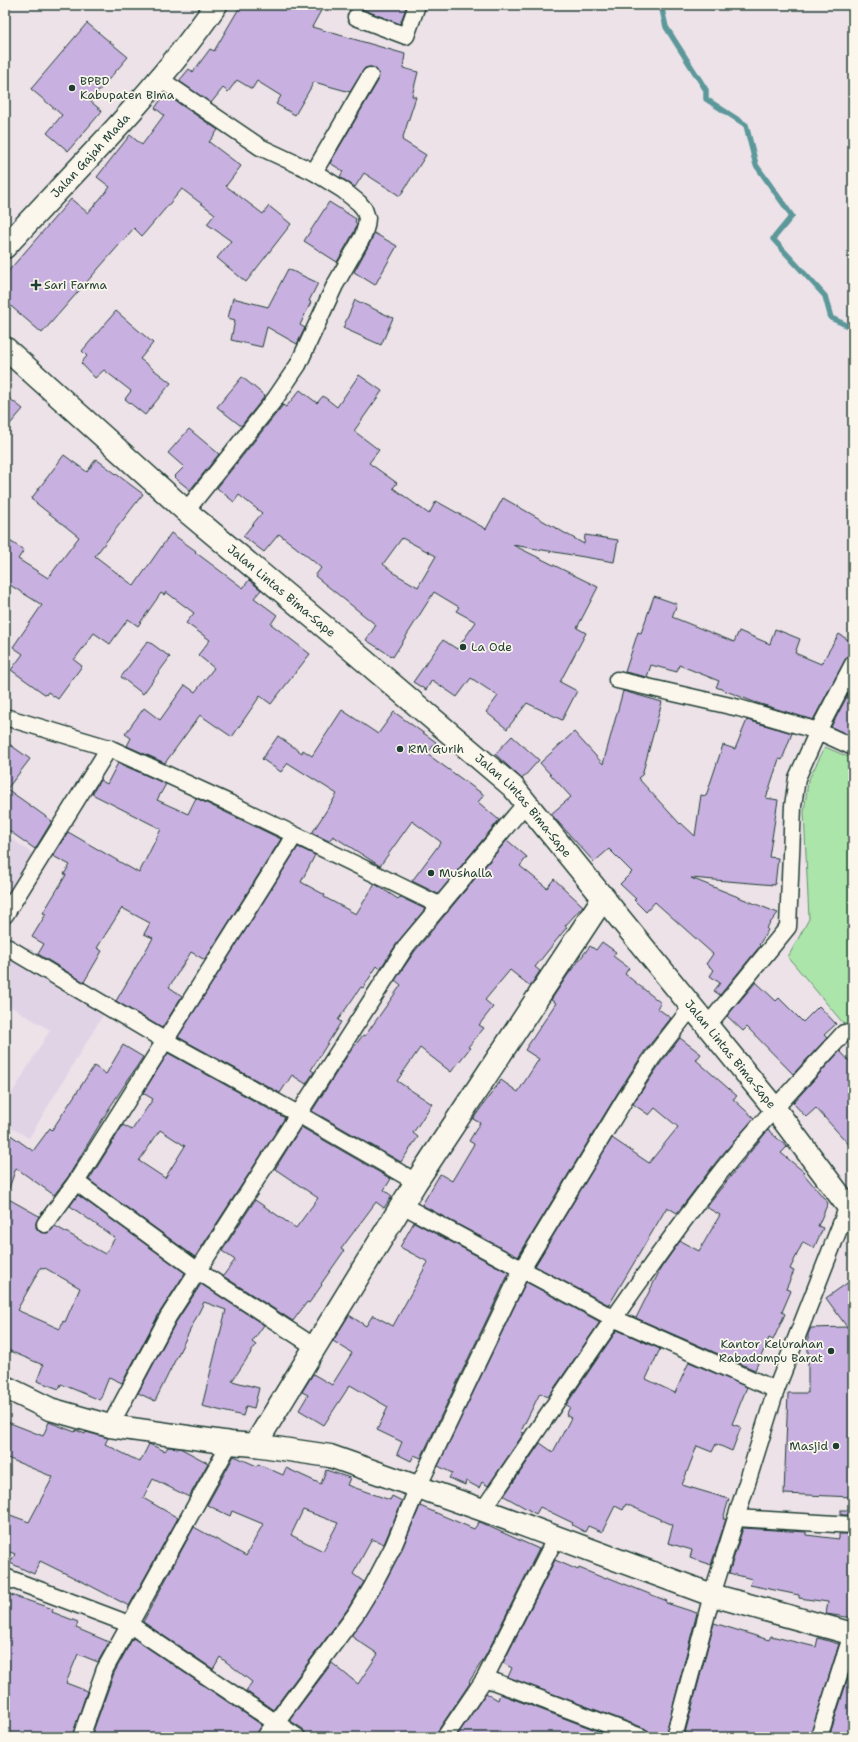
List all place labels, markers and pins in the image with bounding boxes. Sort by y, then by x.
place label: BPBD Kabupaten Bima [80,73,175,103]
marker: BPBD Kabupaten Bima [67,83,77,93]
place label: Sari Farma [44,277,108,293]
marker: Sari Farma [31,280,41,290]
place label: La Ode [471,639,512,655]
marker: La Ode [458,642,468,652]
place label: RM Gurih [408,741,464,757]
marker: RM Gurih [395,744,405,754]
place label: Mushalla [439,865,493,881]
marker: Mushalla [426,868,436,878]
place label: Kantor Kelurahan Rabadompu Barat [719,1336,823,1366]
marker: Kantor Kelurahan Rabadompu Barat [826,1346,836,1356]
place label: Masjid [789,1438,828,1454]
marker: Masjid [831,1441,841,1451]

